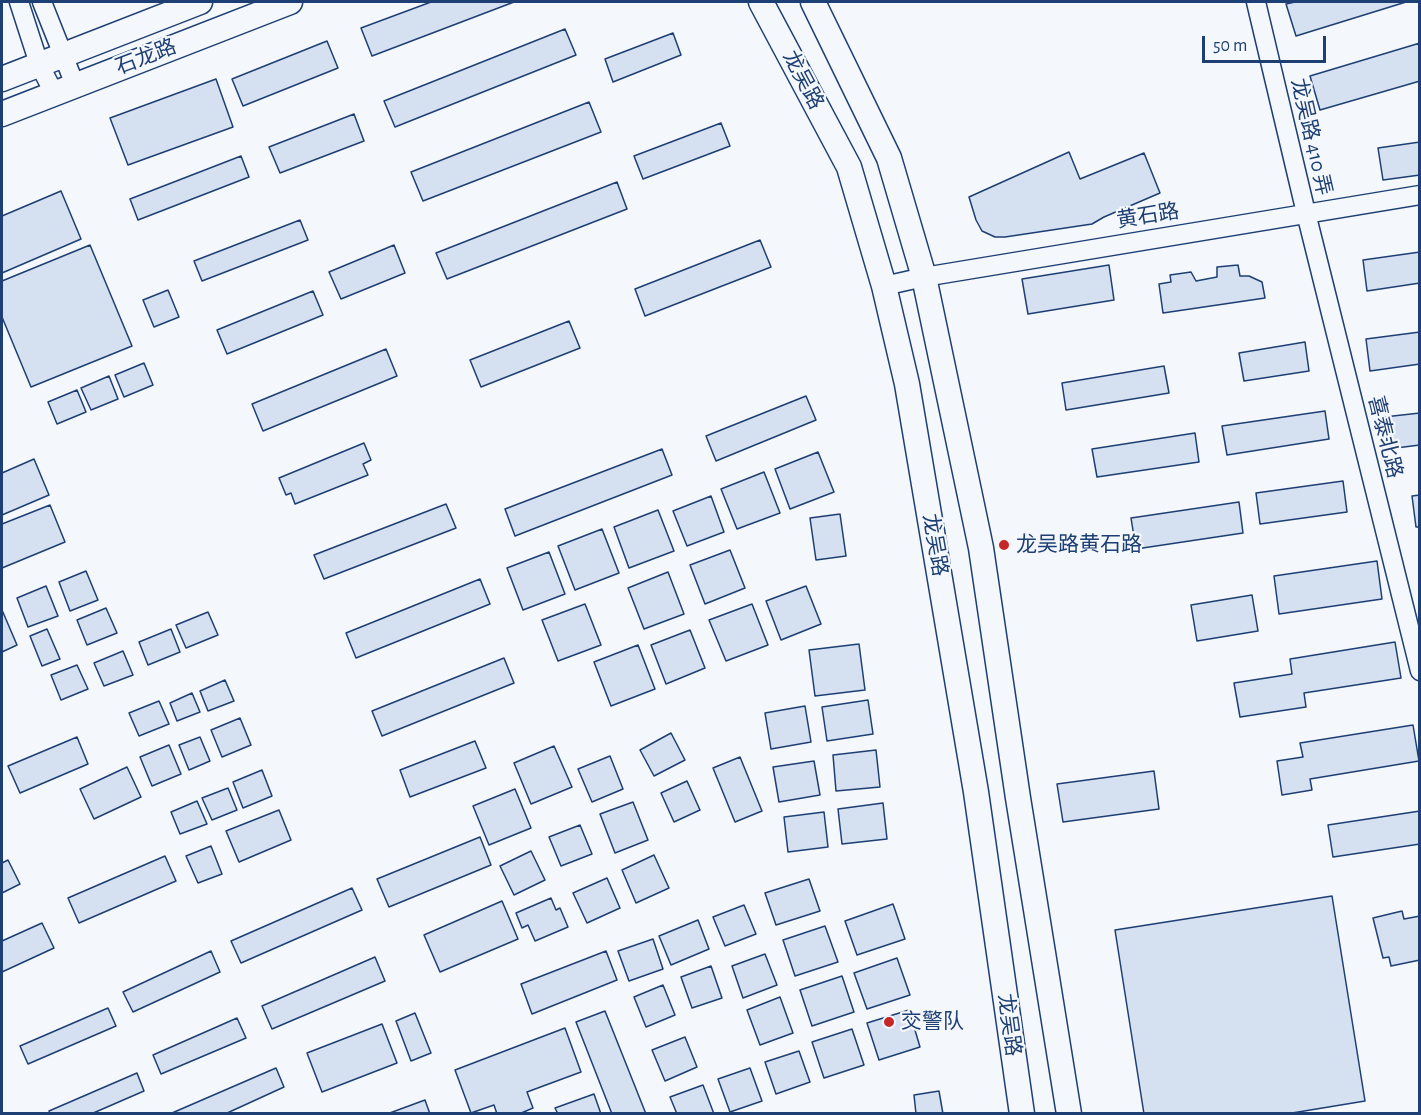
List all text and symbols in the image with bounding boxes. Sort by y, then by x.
scale bar [1205,24,1330,62]
street label: 石龙路 [112,34,180,80]
text: 50 m [1213,37,1247,55]
street label: 龙吴路 [777,46,829,114]
street label: 龙吴路 410 弄 [1285,76,1337,198]
street label: 黄石路 [1115,199,1181,233]
street label: 喜泰北路 [1363,393,1407,481]
street label: 龙吴路 [917,512,953,578]
place label: 龙吴路黄石路 [1016,532,1142,558]
marker: 龙吴路黄石路 [997,538,1011,552]
street label: 龙吴路 [992,992,1026,1058]
place label: 交警队 [901,1009,964,1035]
marker: 交警队 [882,1015,896,1029]

